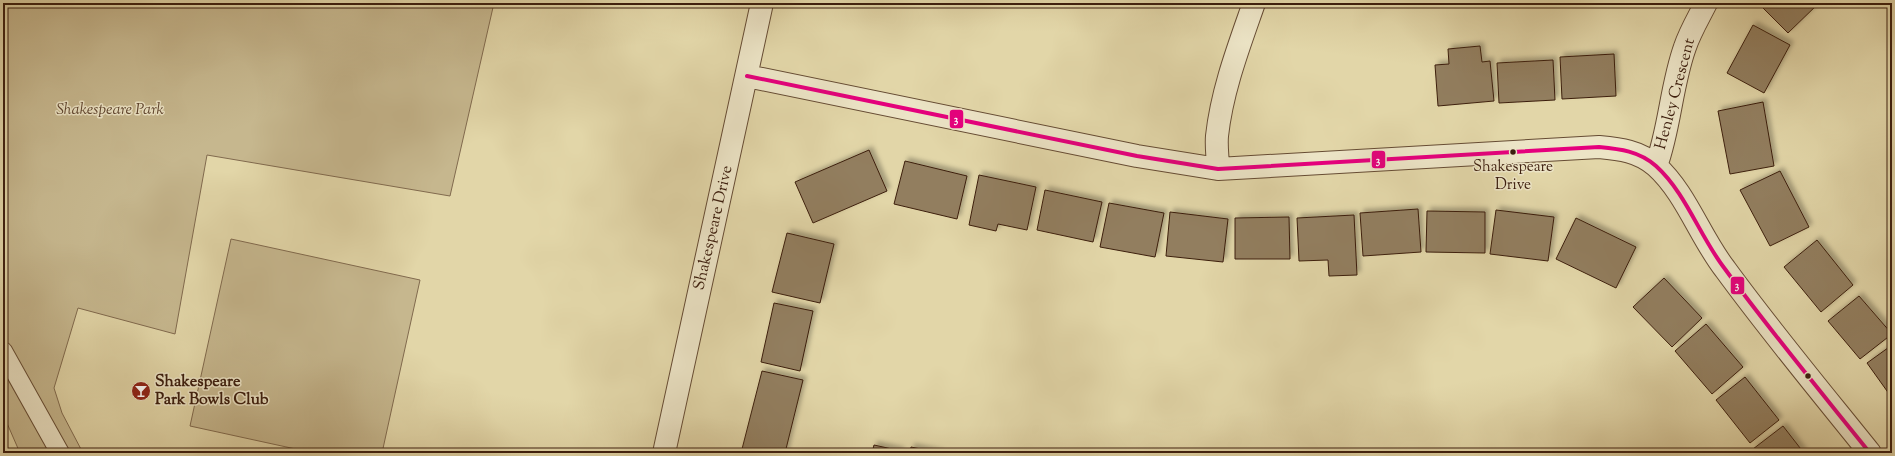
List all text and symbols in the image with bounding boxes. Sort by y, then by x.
street label: Henley Crescent [1650,35,1702,152]
park label: Shakespeare Park [56,99,164,122]
line badge: 3 [949,109,964,129]
text: 3 [954,112,959,128]
marker: Shakespeare Drive [1508,147,1518,157]
line badge: 3 [1371,150,1386,169]
text: 3 [1376,153,1381,169]
place label: Shakespeare Drive [1473,157,1553,196]
street label: Shakespeare Drive [688,163,740,293]
line badge: 3 [1730,276,1745,295]
text: 3 [1735,278,1740,294]
place label: Shakespeare Park Bowls Club [155,371,269,412]
unlabelled marker [1803,371,1813,381]
bar icon: Shakespeare Park Bowls Club [130,380,152,402]

